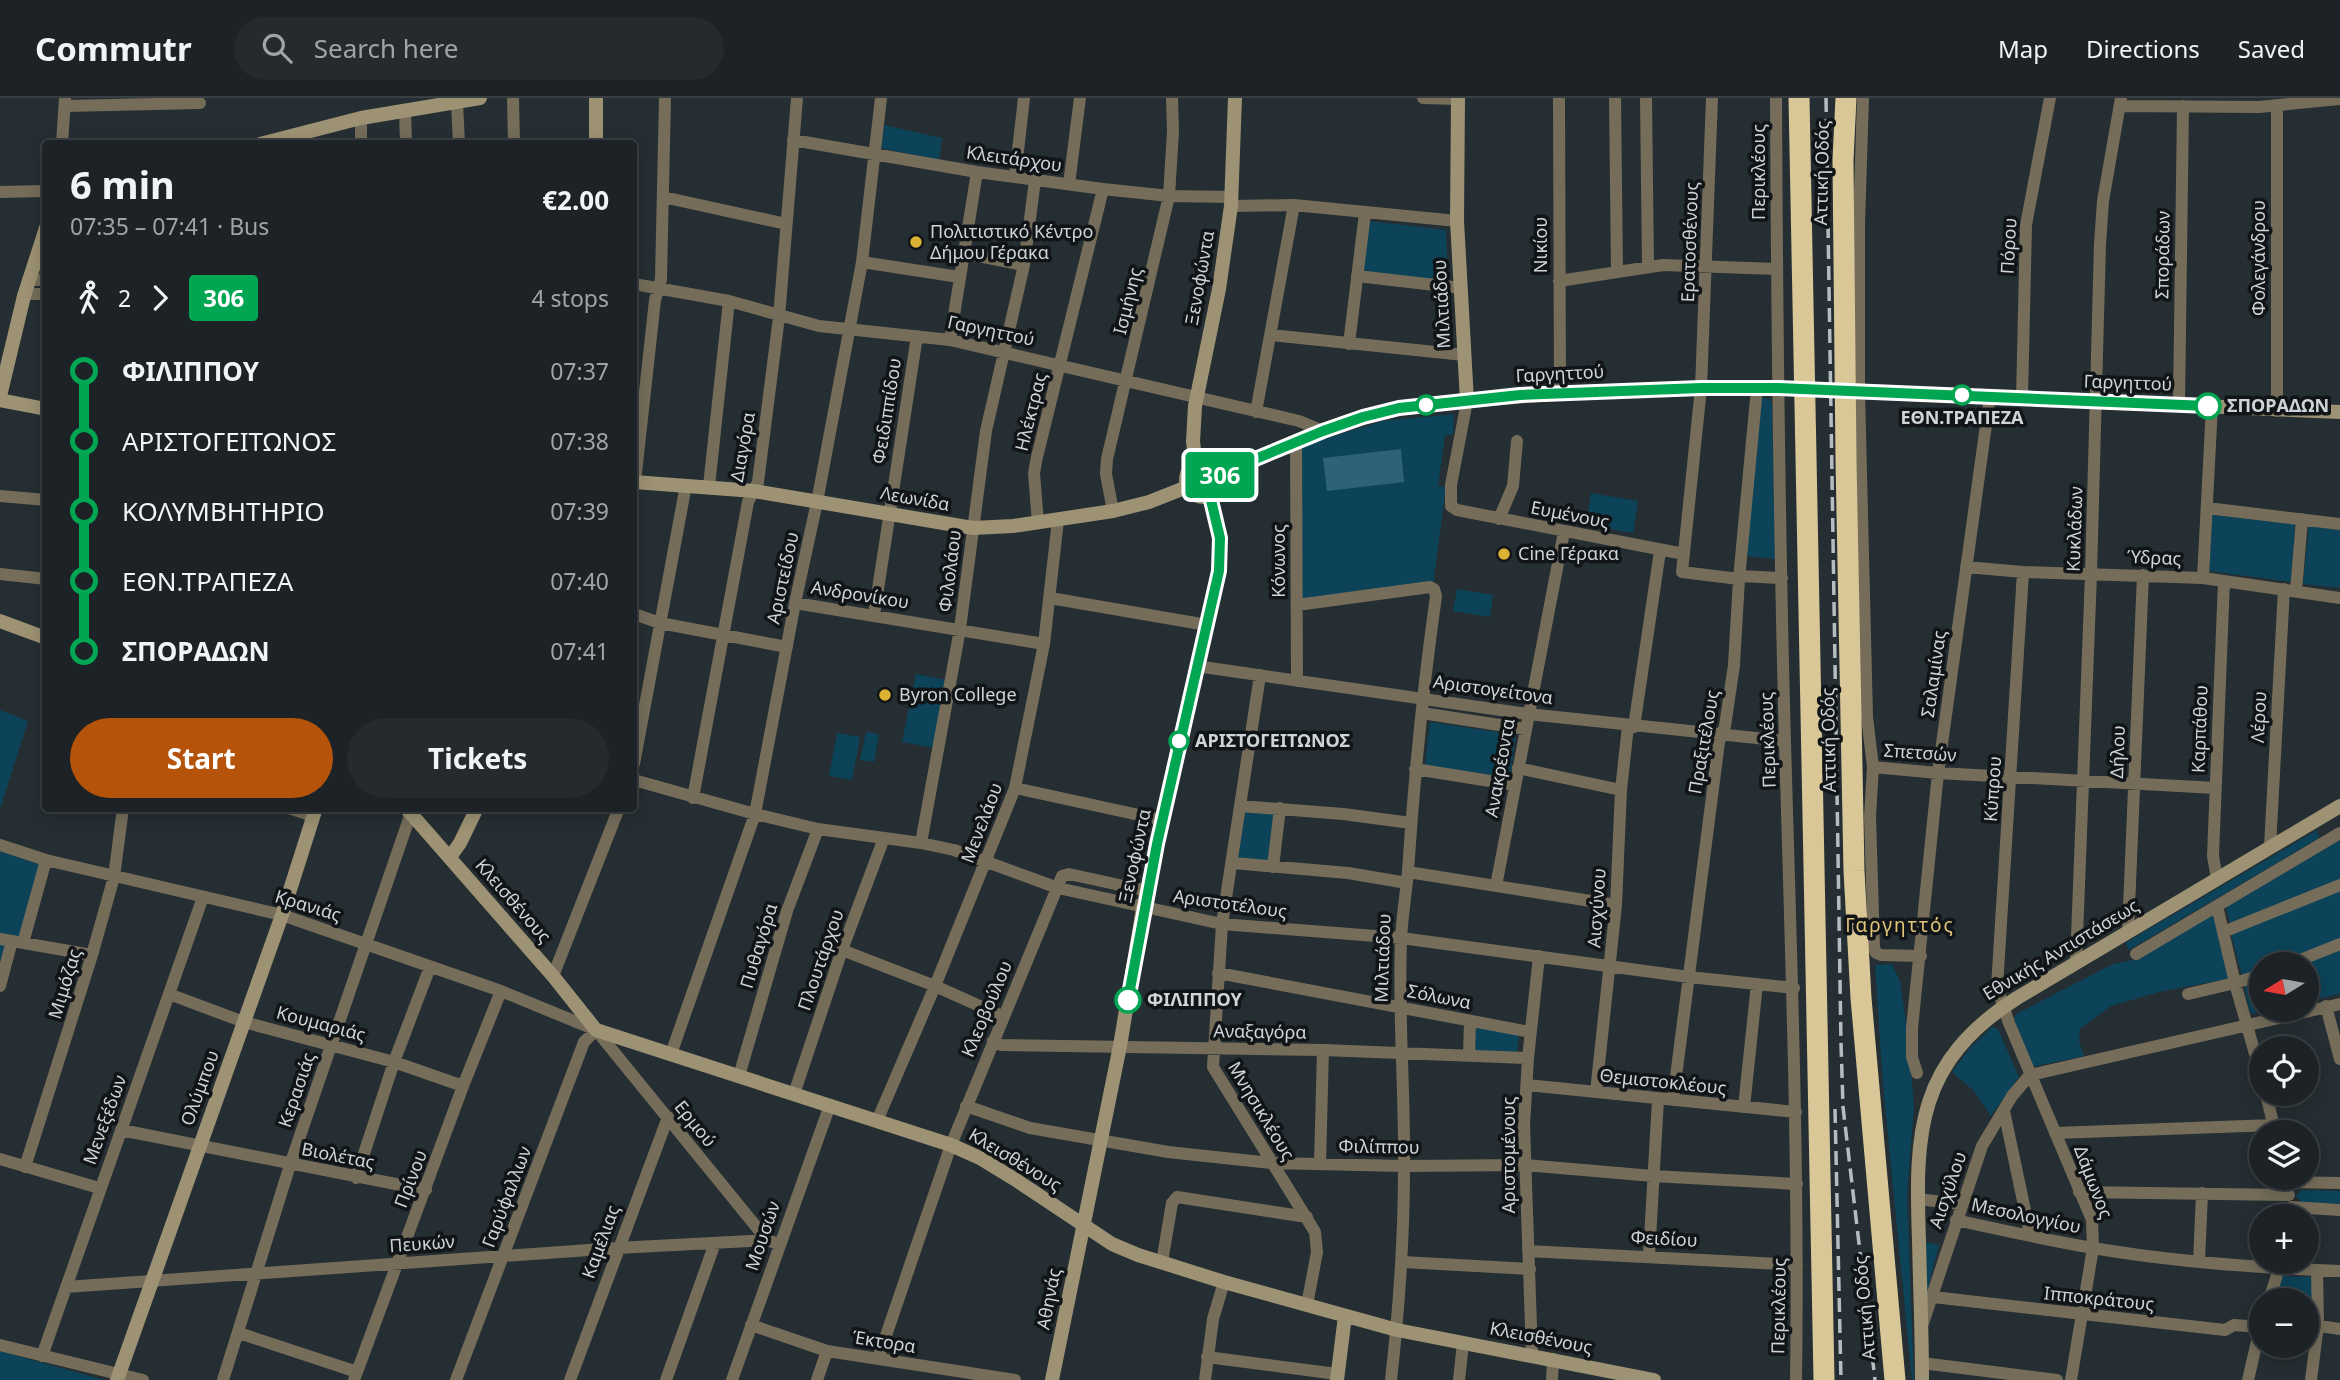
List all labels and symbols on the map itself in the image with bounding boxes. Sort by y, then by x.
street label: Αττική Οδός [1808,120,1834,226]
street label: Περικλέους [1746,124,1770,220]
street label: Κλειτάρχου [965,139,1064,177]
street label: Ερατοσθένους [1675,181,1703,303]
street label: Φολεγάνδρου [2246,200,2270,316]
street label: Σποράδων [2149,211,2175,299]
street label: Νικίου [1528,217,1552,273]
street label: Πόρου [1995,217,2021,275]
place label: Πολιτιστικό Κέντρο Δήμου Γέρακα [930,219,1094,264]
street label: Ξενοφώντα [1179,229,1219,327]
marker: Πολιτιστικό Κέντρο Δήμου Γέρακα [908,234,924,250]
street label: Μιλτιάδου [1427,259,1455,349]
street label: Ισμήνης [1107,265,1147,337]
street label: Γαργηττού [945,309,1037,351]
street label: Φειδιππίδου [866,356,906,465]
street label: Γαργηττού [1515,359,1605,387]
street label: Γαργηττού [2083,368,2173,396]
street label: Ηλέκτρας [1009,370,1051,454]
marker: ΕΘΝ.ΤΡΑΠΕΖΑ [1952,385,1972,405]
marker: ΣΠΟΡΑΔΩΝ [2195,393,2221,419]
place label: ΣΠΟΡΑΔΩΝ [2227,393,2329,417]
unlabelled marker [1416,395,1436,415]
place label: ΕΘΝ.ΤΡΑΠΕΖΑ [1900,405,2024,429]
street label: Διαγόρα [724,410,760,484]
line badge: 306 [1180,452,1260,498]
street label: Λεωνίδα [879,480,952,516]
street label: Κυκλάδων [2061,486,2087,572]
street label: Ευμένους [1529,495,1612,533]
street label: Κόνωνος [1266,524,1290,598]
street label: Φιλολάου [932,528,966,613]
street label: Αριστείδου [761,529,804,626]
place label: Cine Γέρακα [1518,541,1619,565]
street label: Ύδρας [2126,544,2182,570]
marker: Cine Γέρακα [1496,546,1512,562]
street label: Ανδρονίκου [809,574,911,614]
street label: Σαλαμίνας [1915,629,1951,719]
street label: Αριστογείτονα [1432,669,1555,709]
place label: Byron College [899,682,1017,706]
street label: Καρπάθου [2185,685,2213,773]
marker: Byron College [877,687,893,703]
street label: Αττική Οδός [1815,687,1841,793]
street label: Πραξιτέλους [1682,688,1724,796]
street label: Λέρου [2245,690,2271,743]
street label: Περικλέους [1753,691,1781,788]
street label: Ανακρέοντα [1479,716,1520,819]
street label: Δήλου [2104,725,2130,779]
place label: ΑΡΙΣΤΟΓΕΙΤΩΝΟΣ [1195,728,1350,752]
marker: ΑΡΙΣΤΟΓΕΙΤΩΝΟΣ [1169,731,1189,751]
street label: Σπετσών [1883,737,1957,767]
street label: Κύπρου [1978,755,2006,823]
street label: Μενελάου [955,779,1007,866]
street label: Ξενοφώντα [1112,806,1156,905]
street label: Κλεισθένους [471,853,557,948]
street label: Αισχύνου [1581,867,1611,949]
street label: Αριστοτέλους [1172,883,1289,923]
street label: Κρανιάς [272,884,344,926]
street label: Εθνικής Αντιστάσεως [1978,893,2143,1005]
street label: Πυθαγόρα [734,900,782,991]
street label: Πλουτάρχου [791,906,849,1014]
district label: Γαργηττός [1845,912,1955,938]
street label: Μιλτιάδου [1368,913,1396,1003]
street label: Μιμόζας [42,946,86,1022]
north arrow [2249,952,2319,1022]
street label: Κλεοβούλου [955,957,1017,1061]
street label: Σόλωνα [1405,978,1473,1014]
marker: ΦΙΛΙΠΠΟΥ [1115,987,1141,1013]
place label: ΦΙΛΙΠΠΟΥ [1147,987,1243,1011]
street label: Κουμαριάς [274,1000,369,1047]
street label: Αναξαγόρα [1213,1018,1307,1044]
street label: Ολύμπου [174,1047,224,1129]
street label: Κερασιάς [272,1049,320,1130]
street label: Μνησικλέους [1223,1057,1301,1165]
street label: Θεμιστοκλέους [1598,1062,1728,1100]
street label: Μενεξέδων [77,1072,131,1168]
street label: Ερμού [670,1095,722,1152]
street label: Αριστομένους [1496,1096,1520,1214]
street label: Κλεισθένους [965,1122,1067,1196]
street label: Φιλίππου [1338,1133,1420,1159]
street label: Βιολέτας [300,1136,377,1174]
street label: Δάμωνος [2069,1142,2119,1222]
street label: Γαρύφαλλων [476,1143,536,1251]
street label: Πρίνου [388,1146,432,1211]
street label: Αισχύλου [1923,1148,1971,1231]
street label: Μεσολογγίου [1969,1192,2083,1238]
street label: Μουσών [739,1198,785,1274]
street label: Καμέλιας [576,1201,624,1282]
street label: Φειδίου [1630,1224,1698,1252]
street label: Πευκών [389,1229,455,1257]
street label: Αττική Οδός [1847,1255,1881,1361]
street label: Περικλέους [1765,1258,1791,1354]
street label: Αθηνάς [1030,1266,1066,1332]
street label: Ιπποκράτους [2043,1280,2156,1316]
street label: Κλεισθένους [1488,1315,1595,1359]
street label: Έκτορα [851,1324,918,1358]

